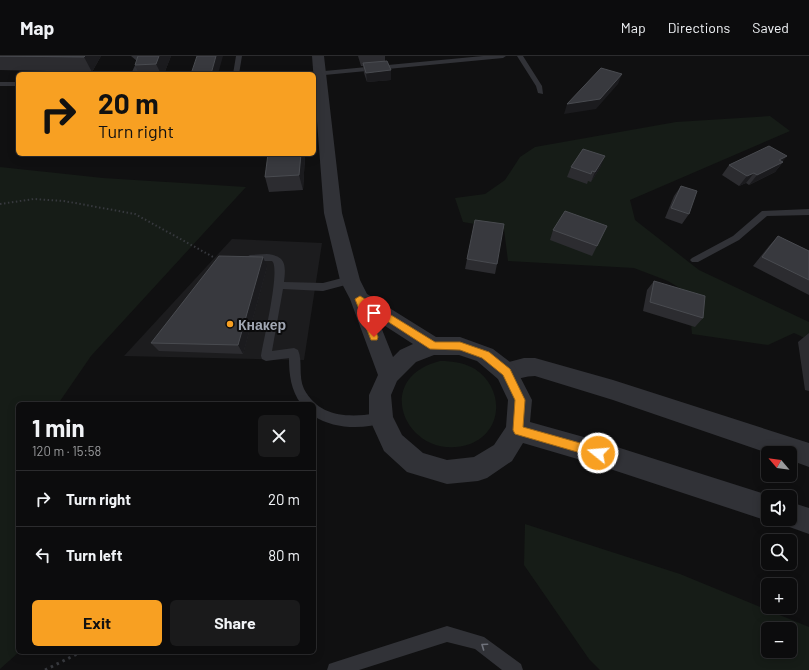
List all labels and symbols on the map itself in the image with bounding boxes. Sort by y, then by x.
pin [357,296,391,337]
place label: Кнакер [238,316,286,333]
marker: Кнакер [225,319,235,329]
position arrow [577,432,619,474]
north arrow [761,446,797,482]
one-way arrow [482,644,489,651]

